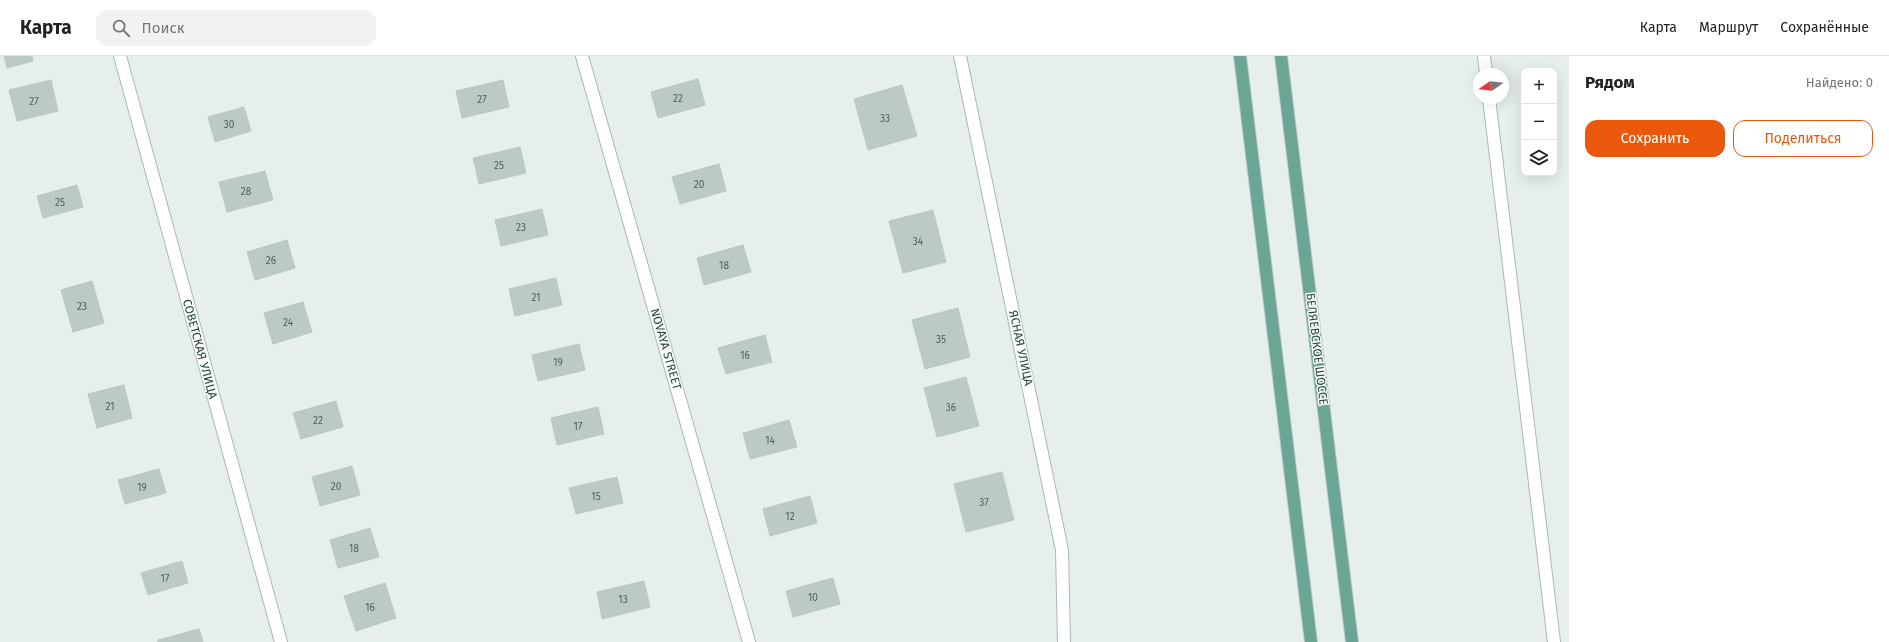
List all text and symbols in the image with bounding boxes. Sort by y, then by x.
search box [96,10,376,46]
text: Карта [20,16,72,39]
icon: search [110,17,132,39]
text: Поиск [142,19,184,37]
text: Карта [1640,19,1677,36]
text: Маршрут [1699,19,1758,36]
text: Сохранённые [1780,19,1869,36]
north arrow [1473,68,1509,104]
map controls [1521,68,1557,176]
button: + [1521,68,1557,104]
text: Рядом [1585,72,1635,93]
text: Найдено: 0 [1806,75,1873,90]
house number: 22 [673,93,683,105]
house number: 27 [477,94,487,106]
house number: 27 [29,96,39,108]
button: − [1521,104,1557,140]
house number: 33 [880,113,890,125]
house number: 30 [224,119,235,131]
button: Сохранить [1585,120,1725,157]
button: Поделиться [1733,120,1873,157]
button: layers [1521,140,1557,176]
house number: 25 [494,160,504,172]
house number: 20 [694,179,705,191]
house number: 28 [241,186,252,198]
house number: 25 [55,197,65,209]
house number: 23 [516,222,526,234]
house number: 34 [913,236,924,248]
house number: 26 [266,255,276,267]
house number: 18 [719,260,729,272]
house number: 21 [531,292,541,304]
street label: БЕЛЯЕВСКОЕ ШОССЕ [1303,292,1331,406]
street label: СОВЕТСКАЯ УЛИЦА [180,298,220,400]
house number: 23 [77,301,87,313]
street label: NOVAYA STREET [648,307,685,392]
street label: ЯСНАЯ УЛИЦА [1006,309,1036,387]
house number: 24 [283,317,294,329]
house number: 35 [936,334,946,346]
house number: 16 [740,350,750,362]
house number: 19 [553,357,563,369]
house number: 21 [105,401,115,413]
house number: 36 [946,402,956,414]
house number: 22 [313,415,323,427]
house number: 17 [574,421,583,433]
house number: 14 [765,435,776,447]
house number: 20 [331,481,342,493]
house number: 19 [137,482,147,494]
house number: 15 [591,491,601,503]
house number: 37 [979,497,989,509]
house number: 12 [785,511,795,523]
house number: 18 [349,543,359,555]
house number: 17 [161,573,170,585]
house number: 10 [808,592,818,604]
house number: 13 [618,594,628,606]
house number: 16 [365,602,375,614]

